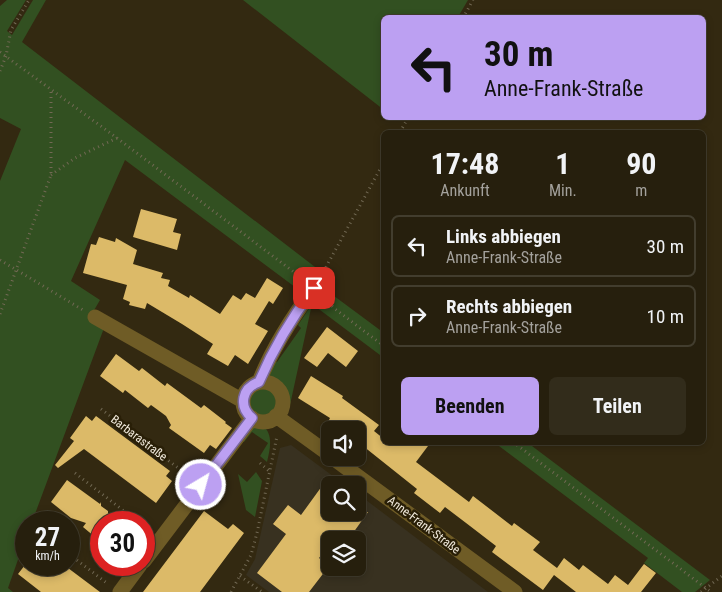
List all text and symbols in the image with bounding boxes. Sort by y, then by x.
text: 30 m [484,34,553,75]
icon: left [401,35,466,100]
text: Anne-Frank-Straße [484,76,643,101]
text: 17:48 [431,146,499,181]
text: 1 [555,146,570,181]
text: 90 [626,146,656,181]
text: Ankunft [440,181,490,200]
text: Min. [549,181,577,200]
text: m [635,181,647,200]
text: Links abbiegen [446,225,561,248]
icon: left [403,232,431,260]
text: 30 m [647,235,684,258]
text: Anne-Frank-Straße [446,248,562,267]
pin [293,267,335,309]
icon: arrive [300,274,328,302]
text: Rechts abbiegen [446,295,572,318]
icon: right [403,302,431,330]
text: 10 m [647,305,684,328]
text: Anne-Frank-Straße [446,318,562,337]
button: Beenden [401,377,539,435]
button: Teilen [549,377,686,435]
street label: Barbarastraße [108,412,170,464]
map controls [321,421,366,576]
button: sound [321,421,366,466]
position arrow [174,458,226,510]
button: search [321,476,366,521]
street label: Anne-Frank-Straße [385,493,463,557]
speed limit sign: 30 [90,511,155,576]
text: 27 [35,523,60,552]
button: layers [321,531,366,576]
text: km/h [35,549,60,563]

